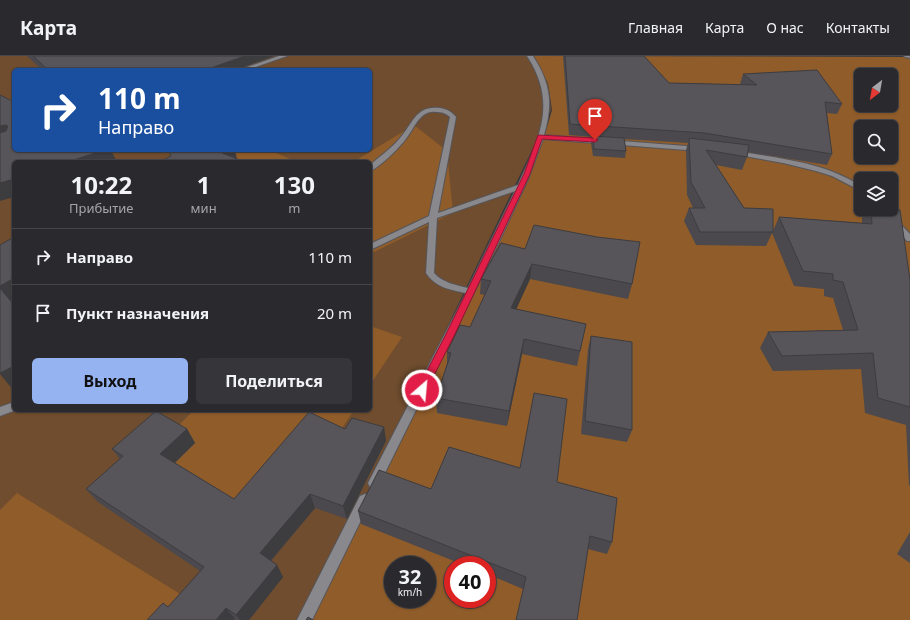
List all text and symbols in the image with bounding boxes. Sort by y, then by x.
text: Карта [20,15,77,41]
text: Главная [628,18,683,37]
text: Карта [705,18,744,37]
text: О нас [766,18,804,37]
text: Контакты [826,18,890,37]
north arrow [854,68,898,112]
map controls [854,68,898,216]
text: 110 m [98,79,181,117]
icon: right [32,84,84,136]
pin [578,99,612,140]
icon: arrive [584,105,606,127]
text: Направо [98,115,174,139]
button: search [854,120,898,164]
text: 10:22 [70,168,132,201]
text: 1 [197,168,210,201]
text: 130 [274,168,315,201]
button: layers [854,172,898,216]
text: Прибытие [69,199,134,217]
text: мин [191,199,217,217]
text: m [288,199,300,217]
icon: right [32,246,54,268]
text: Направо [66,247,133,267]
text: 110 m [308,247,352,267]
icon: arrive [32,302,54,324]
text: Пункт назначения [66,303,209,323]
text: 20 m [317,303,352,323]
button: Выход [32,358,188,404]
button: Поделиться [196,358,352,404]
position arrow [401,369,443,411]
speed limit sign: 40 [444,556,496,608]
text: 32 [399,563,421,590]
text: km/h [398,585,422,599]

